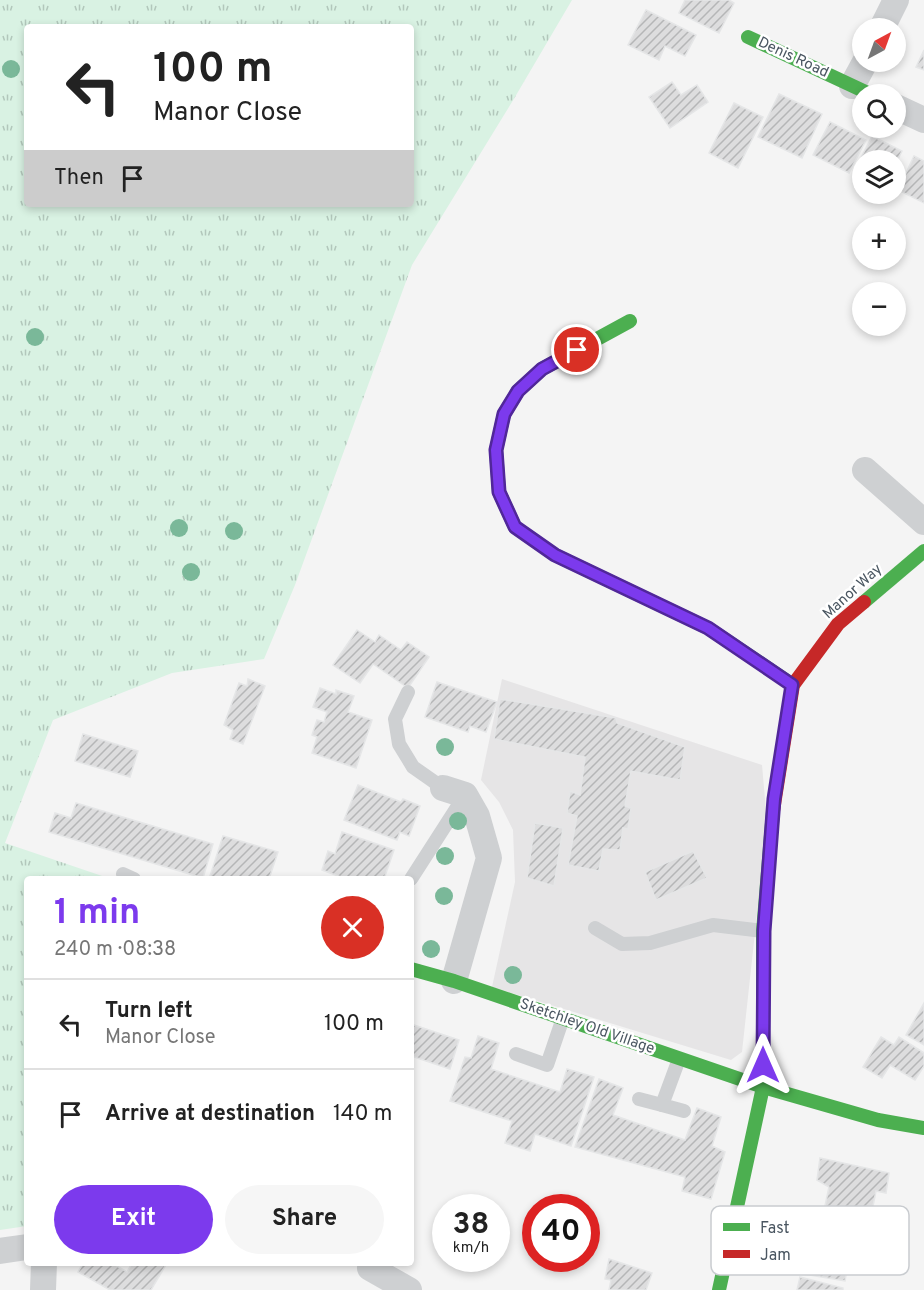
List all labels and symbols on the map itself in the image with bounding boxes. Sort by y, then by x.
north arrow [852,18,906,72]
street label: Denis Road [755,33,831,83]
pin [551,324,602,375]
street label: Manor Way [819,560,887,624]
street label: Sketchley Old Village [517,995,657,1059]
position arrow [731,1033,795,1097]
speed limit sign: 40 [522,1194,600,1272]
legend [711,1206,909,1275]
text: Fast [760,1219,790,1239]
text: Jam [760,1246,791,1266]

